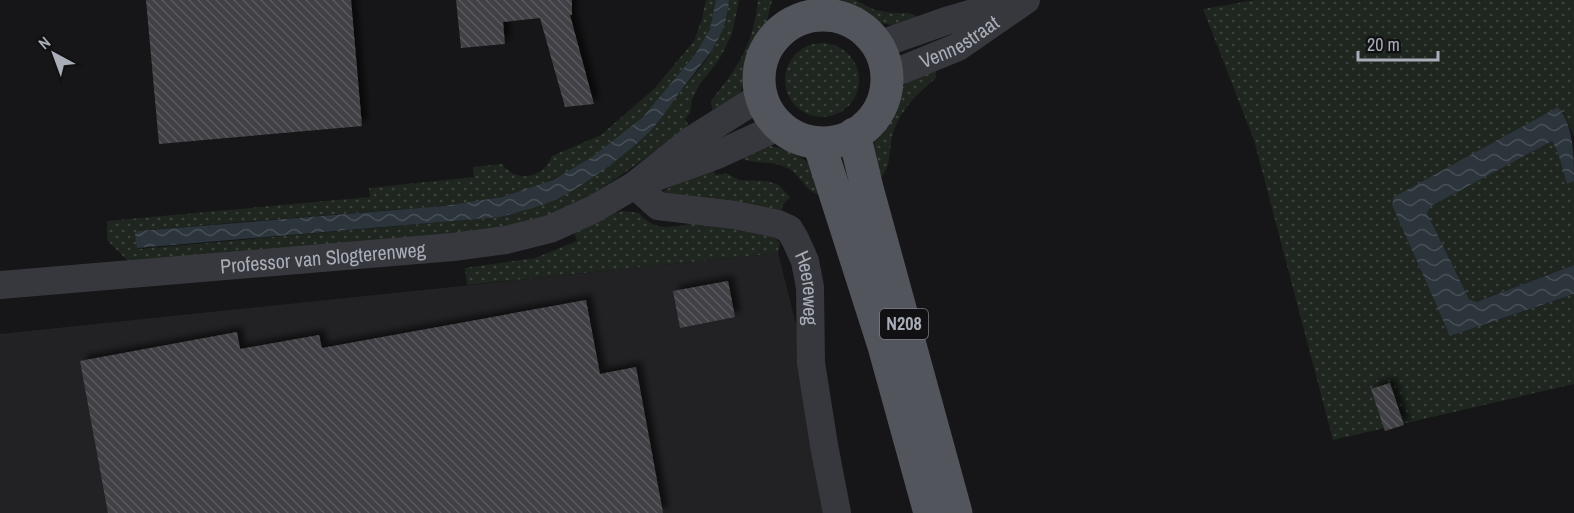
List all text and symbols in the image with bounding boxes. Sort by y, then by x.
street label: Vennestraat [915,8,1004,74]
north arrow [24,24,84,84]
scale bar [1358,24,1438,62]
text: N [33,31,55,54]
text: 20 m [1367,32,1400,57]
street label: Professor van Slogterenweg [219,235,427,279]
street label: Heereweg [789,246,825,326]
road number: N208 [880,309,928,339]

